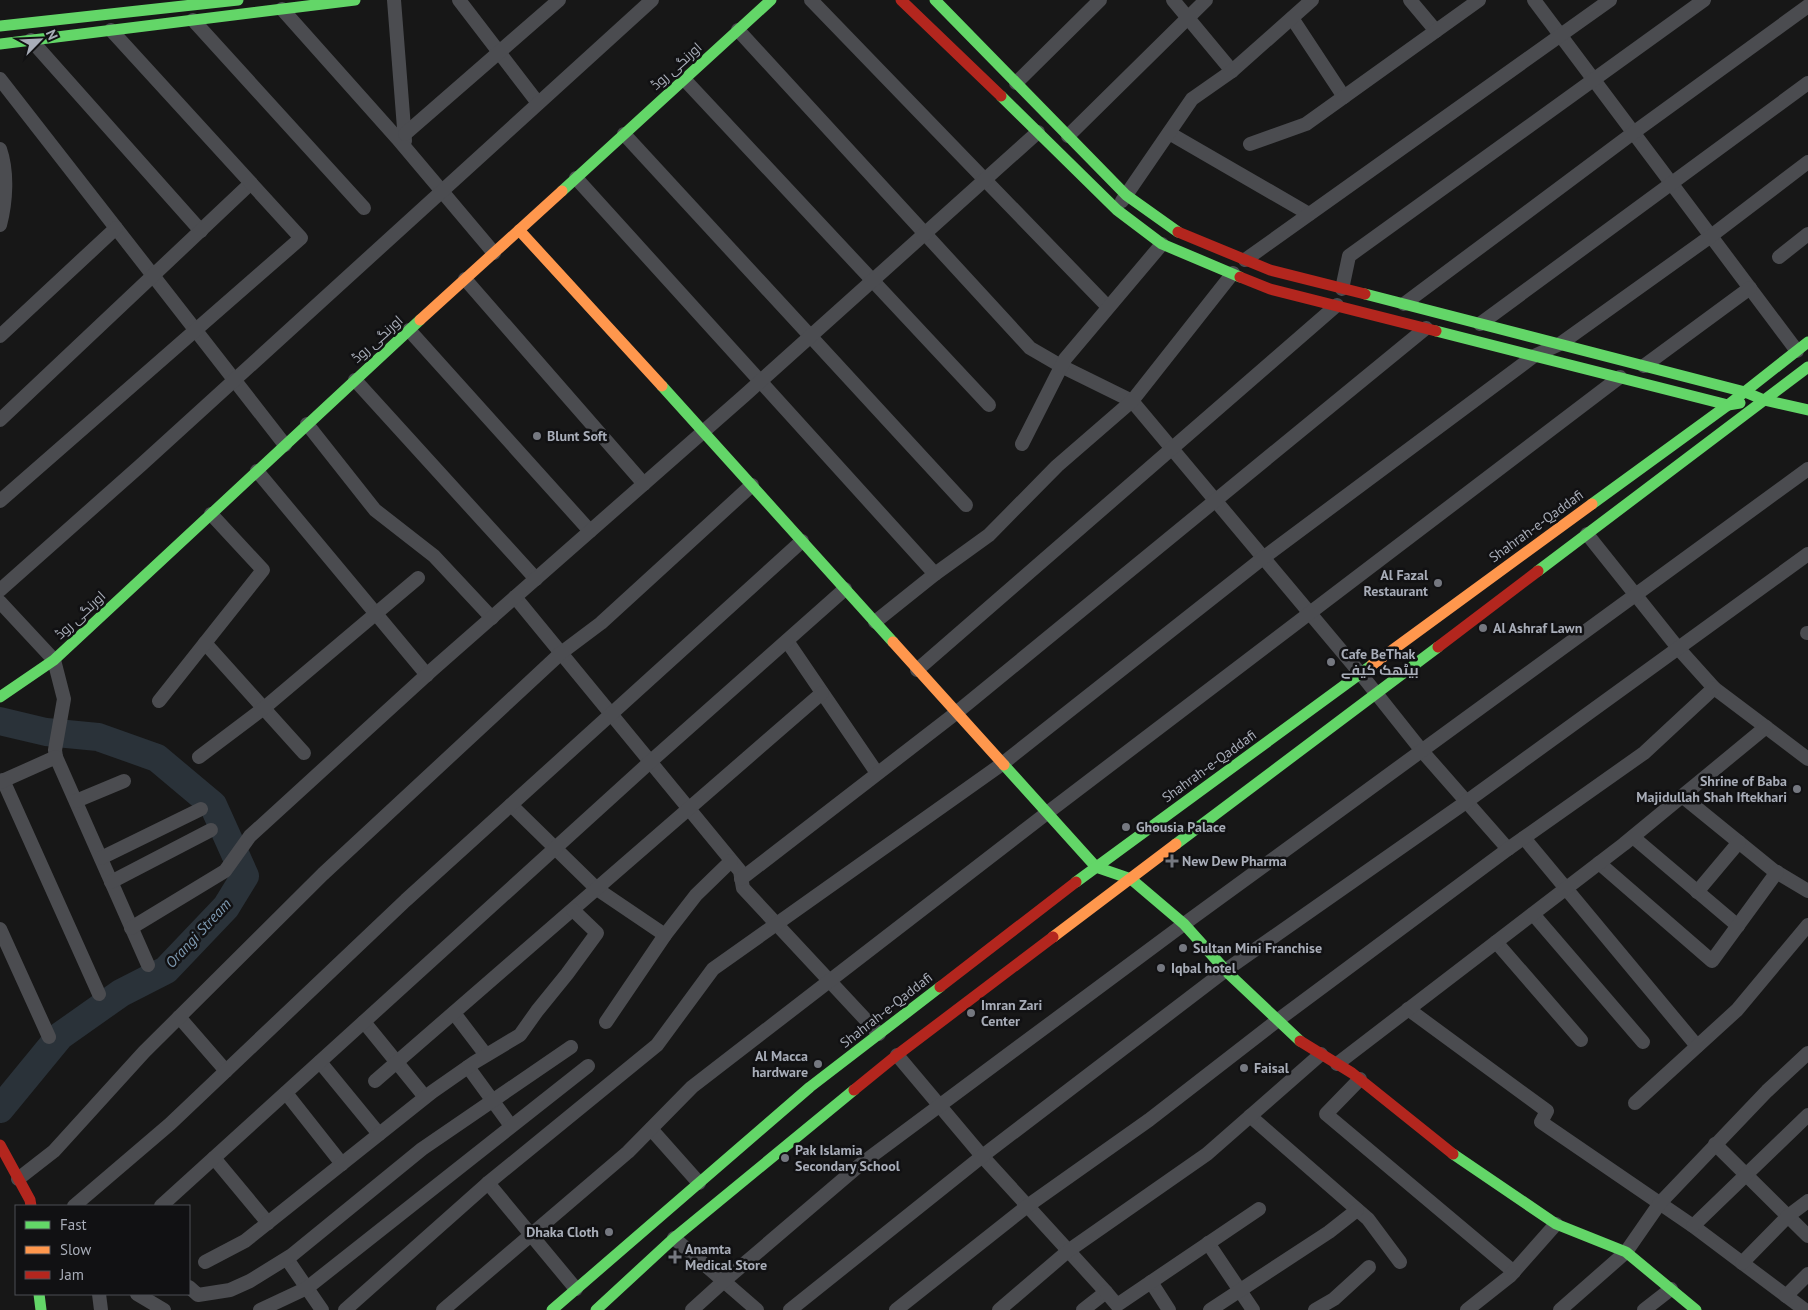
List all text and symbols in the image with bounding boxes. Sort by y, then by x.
north arrow [15,15,65,65]
text: N [42,27,62,43]
street label: اورنگی روڈ [647,38,705,94]
street label: اورنگی روڈ [348,311,406,367]
place label: Blunt Soft [547,427,607,445]
marker: Blunt Soft [531,430,543,442]
street label: Shahrah-e-Qaddafi [1485,486,1587,566]
place label: Al Fazal Restaurant [1363,566,1429,600]
marker: Al Fazal Restaurant [1432,577,1444,589]
street label: اورنگی روڈ [51,587,109,643]
place label: Al Ashraf Lawn [1493,619,1582,637]
marker: Al Ashraf Lawn [1477,622,1489,634]
place label: Cafe BeThak بیٹھک کیفے [1341,645,1419,679]
marker: Cafe BeThak بیٹھک کیفے [1325,656,1337,668]
street label: Shahrah-e-Qaddafi [1158,726,1260,806]
place label: Shrine of Baba Majidullah Shah Iftekhari [1636,772,1787,806]
marker: Shrine of Baba Majidullah Shah Iftekhari [1791,783,1803,795]
place label: Ghousia Palace [1136,818,1226,836]
marker: Ghousia Palace [1120,821,1132,833]
place label: New Dew Pharma [1182,852,1287,870]
marker: New Dew Pharma [1166,855,1178,867]
water label: Orangi Stream [161,894,235,972]
place label: Sultan Mini Franchise [1193,939,1322,957]
marker: Sultan Mini Franchise [1177,942,1189,954]
place label: Iqbal hotel [1171,959,1237,977]
marker: Iqbal hotel [1155,962,1167,974]
street label: Shahrah-e-Qaddafi [836,968,936,1052]
place label: Imran Zari Center [981,996,1042,1030]
marker: Imran Zari Center [965,1007,977,1019]
place label: Al Macca hardware [752,1047,808,1081]
marker: Al Macca hardware [812,1058,824,1070]
place label: Faisal [1254,1059,1290,1077]
marker: Faisal [1238,1062,1250,1074]
place label: Pak Islamia Secondary School [795,1141,901,1175]
marker: Pak Islamia Secondary School [779,1152,791,1164]
legend [15,1205,190,1295]
text: Fast [60,1215,87,1234]
place label: Dhaka Cloth [526,1223,599,1241]
marker: Dhaka Cloth [603,1226,615,1238]
text: Slow [60,1240,91,1259]
place label: Anamta Medical Store [685,1240,767,1274]
marker: Anamta Medical Store [669,1251,681,1263]
text: Jam [59,1265,84,1284]

